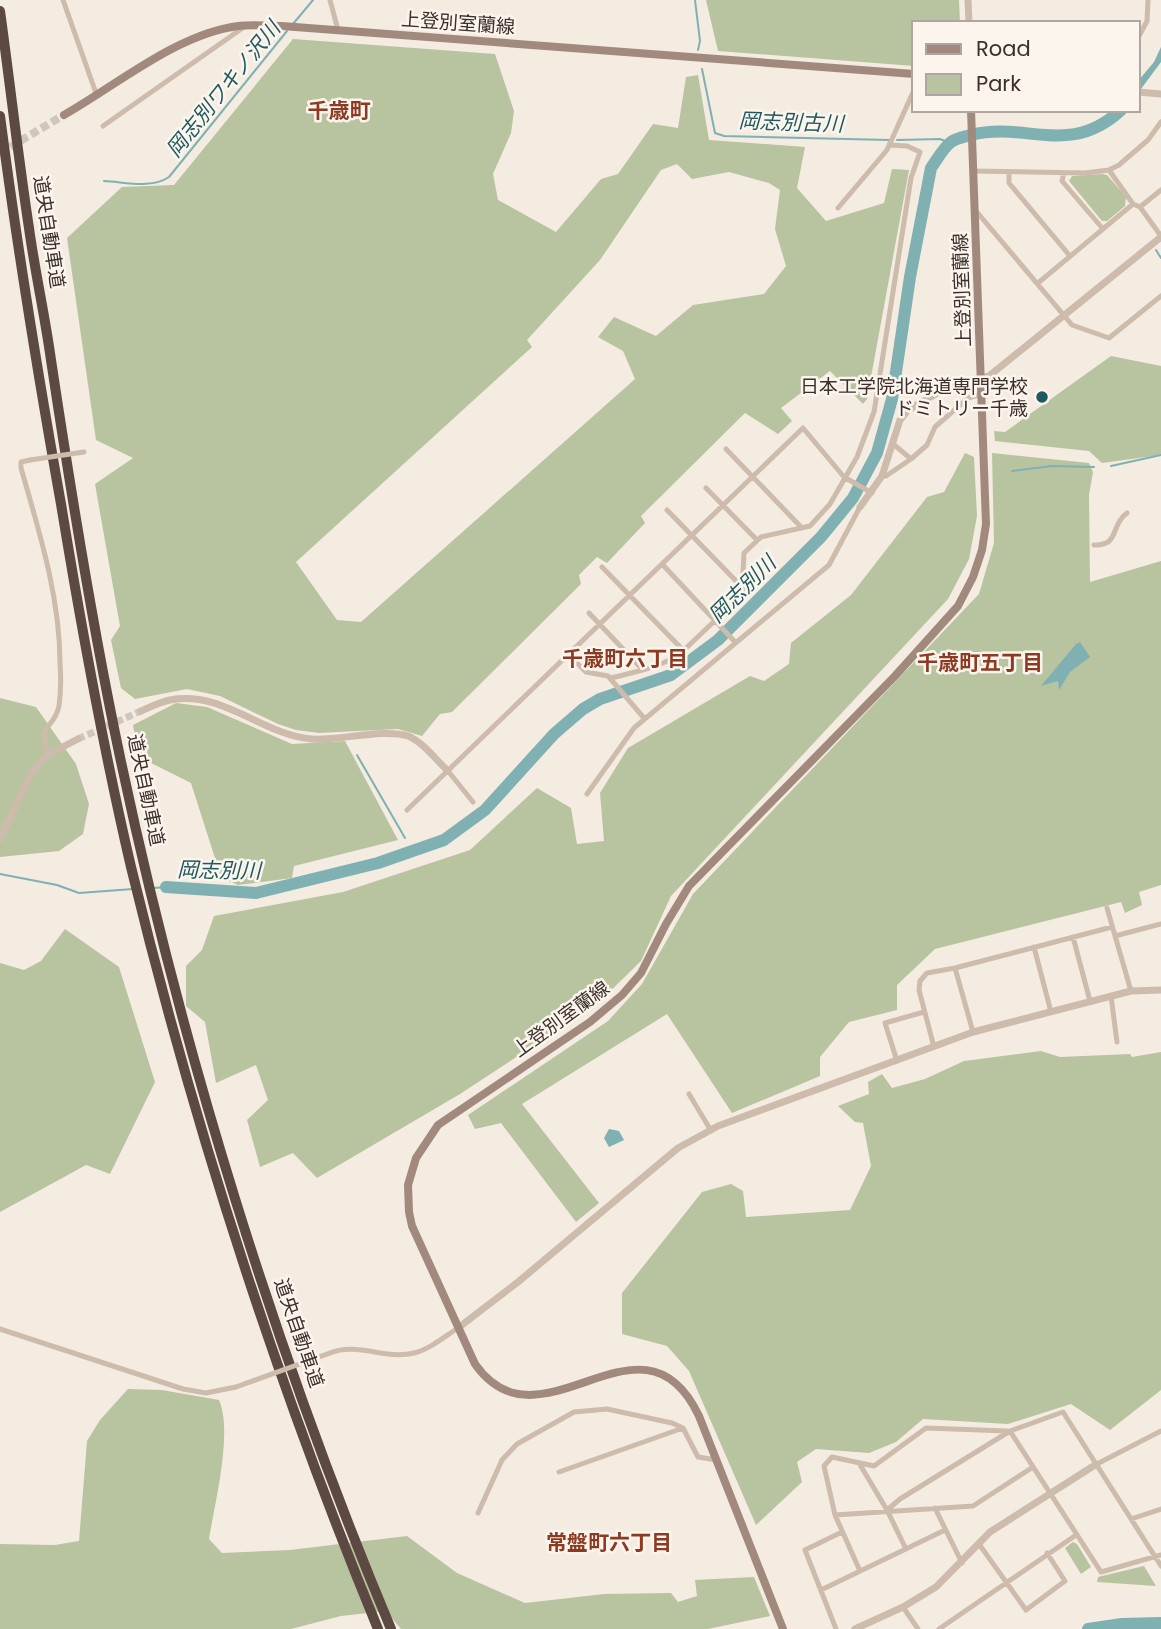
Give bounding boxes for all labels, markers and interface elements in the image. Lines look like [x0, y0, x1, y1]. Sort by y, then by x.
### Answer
street label: 上登別室蘭線 [400, 6, 516, 40]
water label: 岡志別ワキノ沢川 [159, 14, 288, 163]
legend [912, 21, 1140, 112]
text: Road [976, 34, 1031, 63]
text: Park [976, 69, 1021, 98]
district label: 千歳町 [308, 96, 371, 125]
water label: 岡志別古川 [738, 106, 846, 138]
street label: 道央自動車道 [27, 174, 71, 290]
street label: 上登別室蘭線 [947, 233, 977, 347]
place label: 日本工学院北海道専門学校 ドミトリー千歳 [800, 373, 1028, 422]
marker: 日本工学院北海道専門学校 ドミトリー千歳 [1034, 389, 1050, 405]
water label: 岡志別川 [702, 548, 783, 629]
district label: 千歳町六丁目 [562, 644, 688, 673]
district label: 千歳町五丁目 [917, 648, 1043, 677]
street label: 道央自動車道 [121, 731, 171, 849]
water label: 岡志別川 [177, 855, 263, 885]
street label: 上登別室蘭線 [507, 975, 615, 1063]
street label: 道央自動車道 [268, 1275, 330, 1391]
district label: 常盤町六丁目 [546, 1528, 672, 1557]

